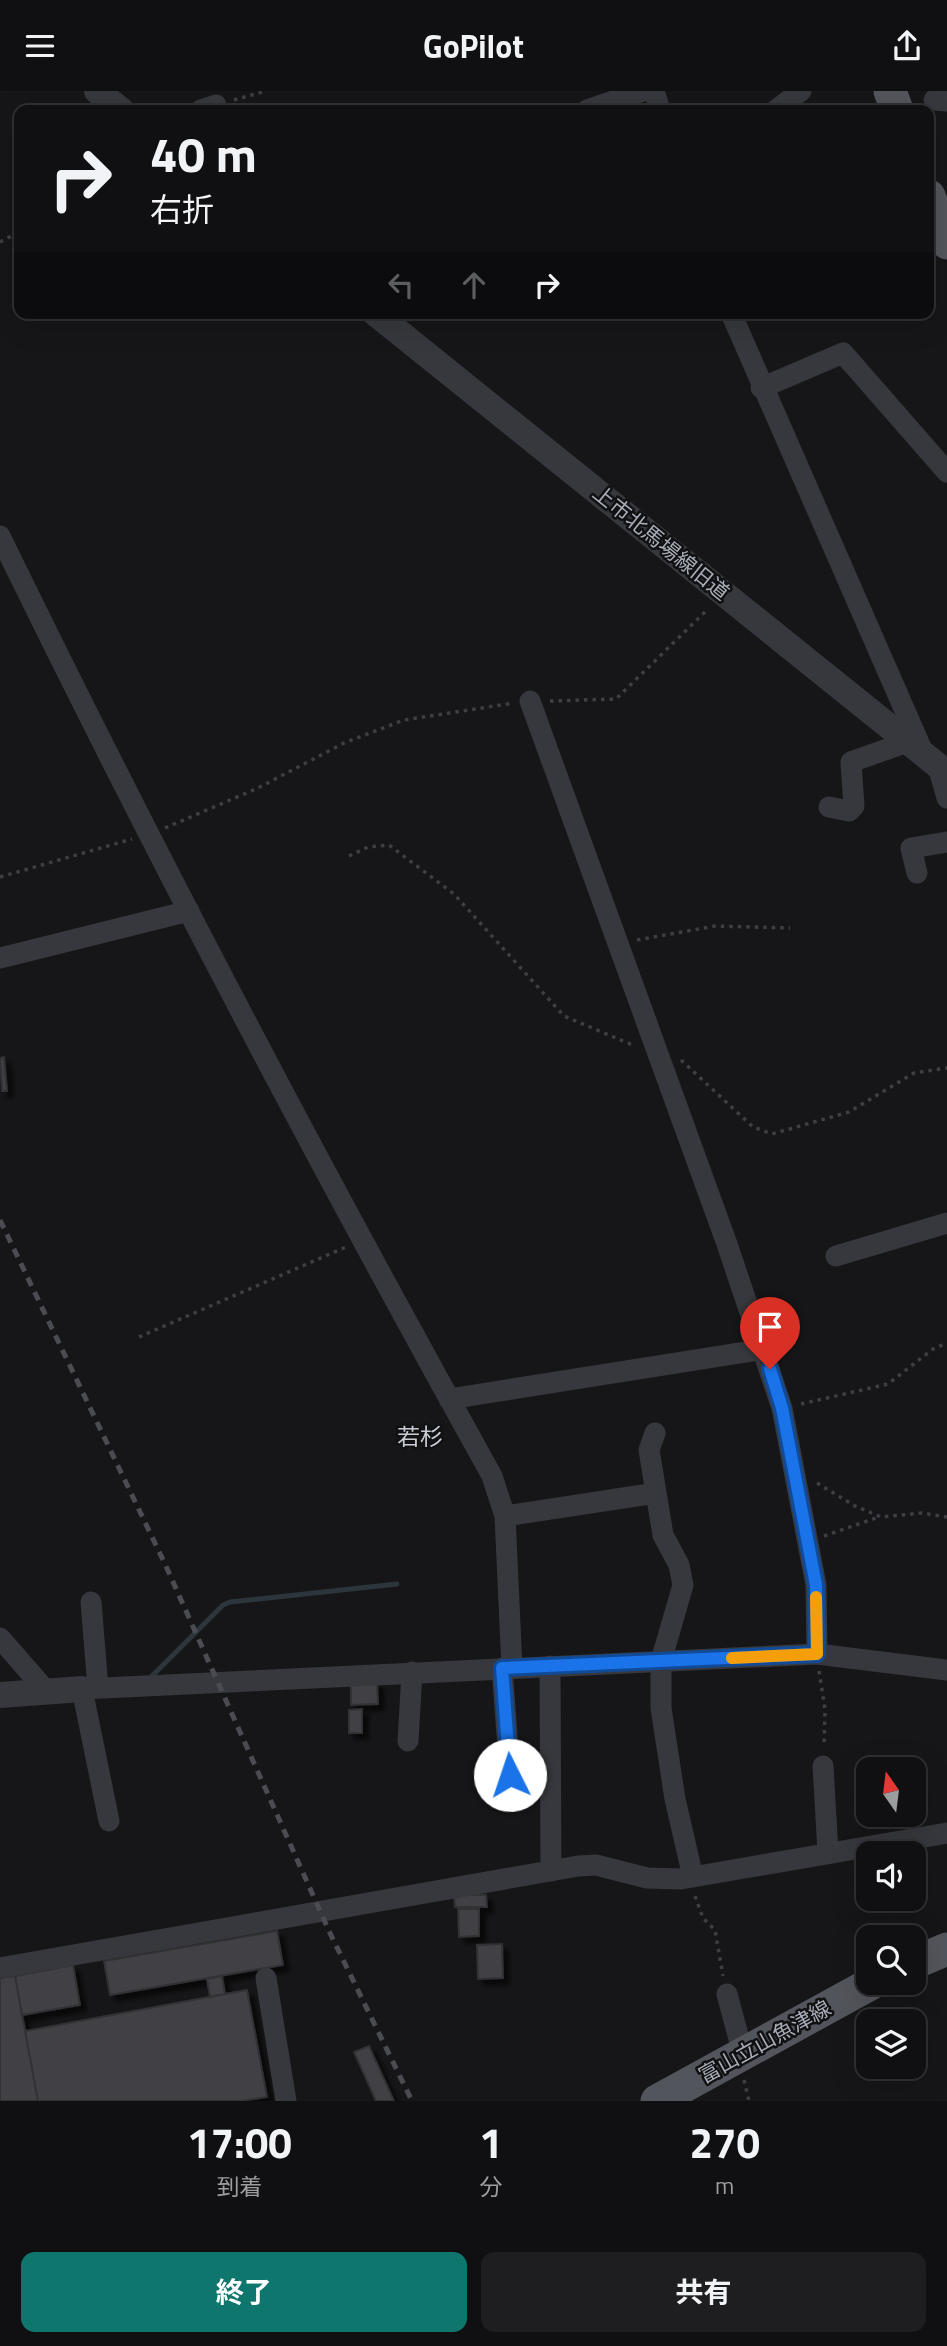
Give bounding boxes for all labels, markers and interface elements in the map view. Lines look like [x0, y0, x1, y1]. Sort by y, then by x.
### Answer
text: GoPilot [423, 22, 524, 70]
icon: menu [21, 27, 59, 65]
icon: share [888, 27, 926, 65]
text: 40 m [150, 116, 257, 191]
icon: right [35, 133, 126, 224]
text: 右折 [150, 185, 214, 233]
icon: left [382, 266, 420, 304]
icon: ahead [455, 266, 493, 304]
icon: right [528, 266, 566, 304]
street label: 上市北馬場線旧道 [586, 477, 737, 608]
pin [740, 1297, 800, 1369]
icon: arrive [751, 1308, 789, 1346]
district label: 若杉 [397, 1419, 443, 1454]
position arrow [473, 1738, 547, 1812]
north arrow [856, 1757, 926, 1827]
map controls [856, 1757, 926, 2079]
button: sound [856, 1841, 926, 1911]
button: search [856, 1925, 926, 1995]
street label: 富山立山魚津線 [692, 1991, 837, 2091]
button: layers [856, 2009, 926, 2079]
text: 17:00 [187, 2110, 292, 2174]
text: 1 [479, 2110, 502, 2174]
text: 270 [689, 2110, 760, 2174]
text: m [715, 2168, 734, 2203]
text: 到着 [216, 2169, 262, 2204]
text: 分 [479, 2169, 502, 2204]
button: 終了 [21, 2252, 467, 2332]
button: 共有 [481, 2252, 926, 2332]

